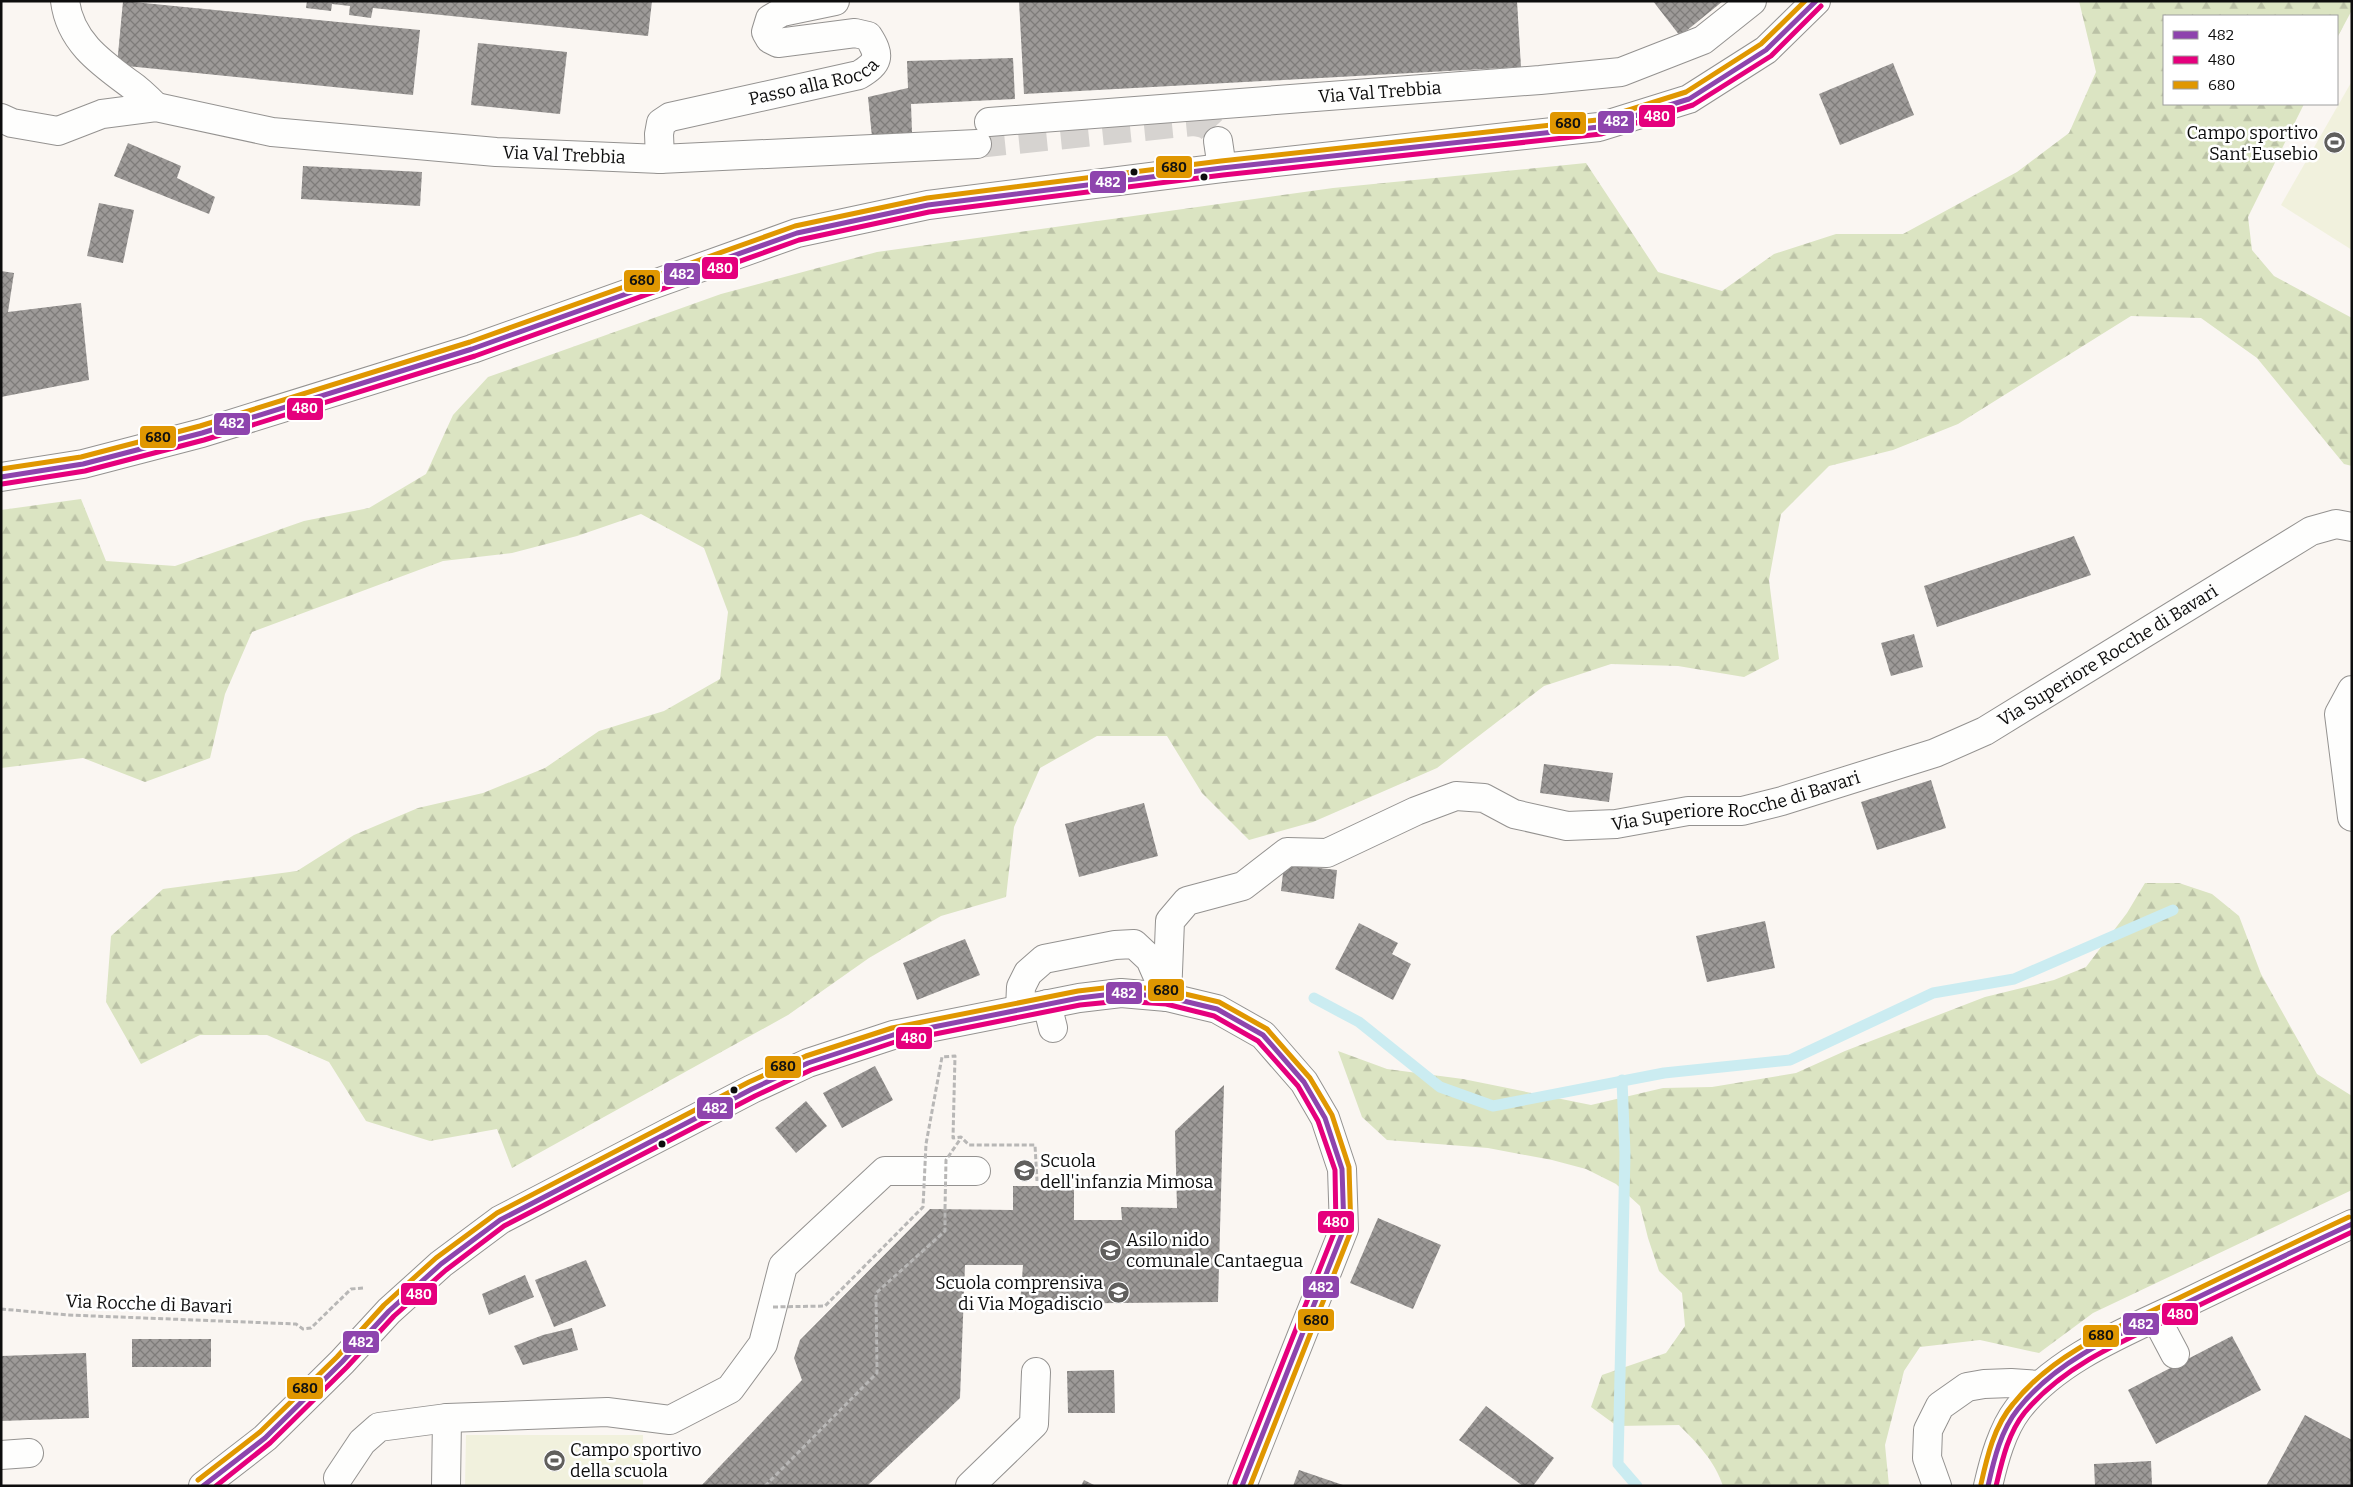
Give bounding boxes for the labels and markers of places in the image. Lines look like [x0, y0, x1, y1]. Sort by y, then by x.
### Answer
place label: Campo sportivo Sant'Eusebio [2186, 122, 2318, 165]
sports icon: Campo sportivo Sant'Eusebio [2322, 131, 2346, 155]
unlabelled marker [1129, 167, 1139, 177]
unlabelled marker [1199, 172, 1209, 182]
unlabelled marker [729, 1085, 739, 1095]
unlabelled marker [657, 1139, 667, 1149]
place label: Scuola dell'infanzia Mimosa [1040, 1150, 1214, 1193]
school or university icon: Scuola dell'infanzia Mimosa [1012, 1159, 1036, 1183]
place label: Asilo nido comunale Cantaegua [1126, 1229, 1303, 1272]
school or university icon: Asilo nido comunale Cantaegua [1098, 1238, 1122, 1262]
place label: Scuola comprensiva di Via Mogadiscio [935, 1272, 1103, 1315]
school or university icon: Scuola comprensiva di Via Mogadiscio [1107, 1281, 1131, 1305]
place label: Campo sportivo della scuola [570, 1439, 702, 1482]
sports icon: Campo sportivo della scuola [542, 1448, 566, 1472]

